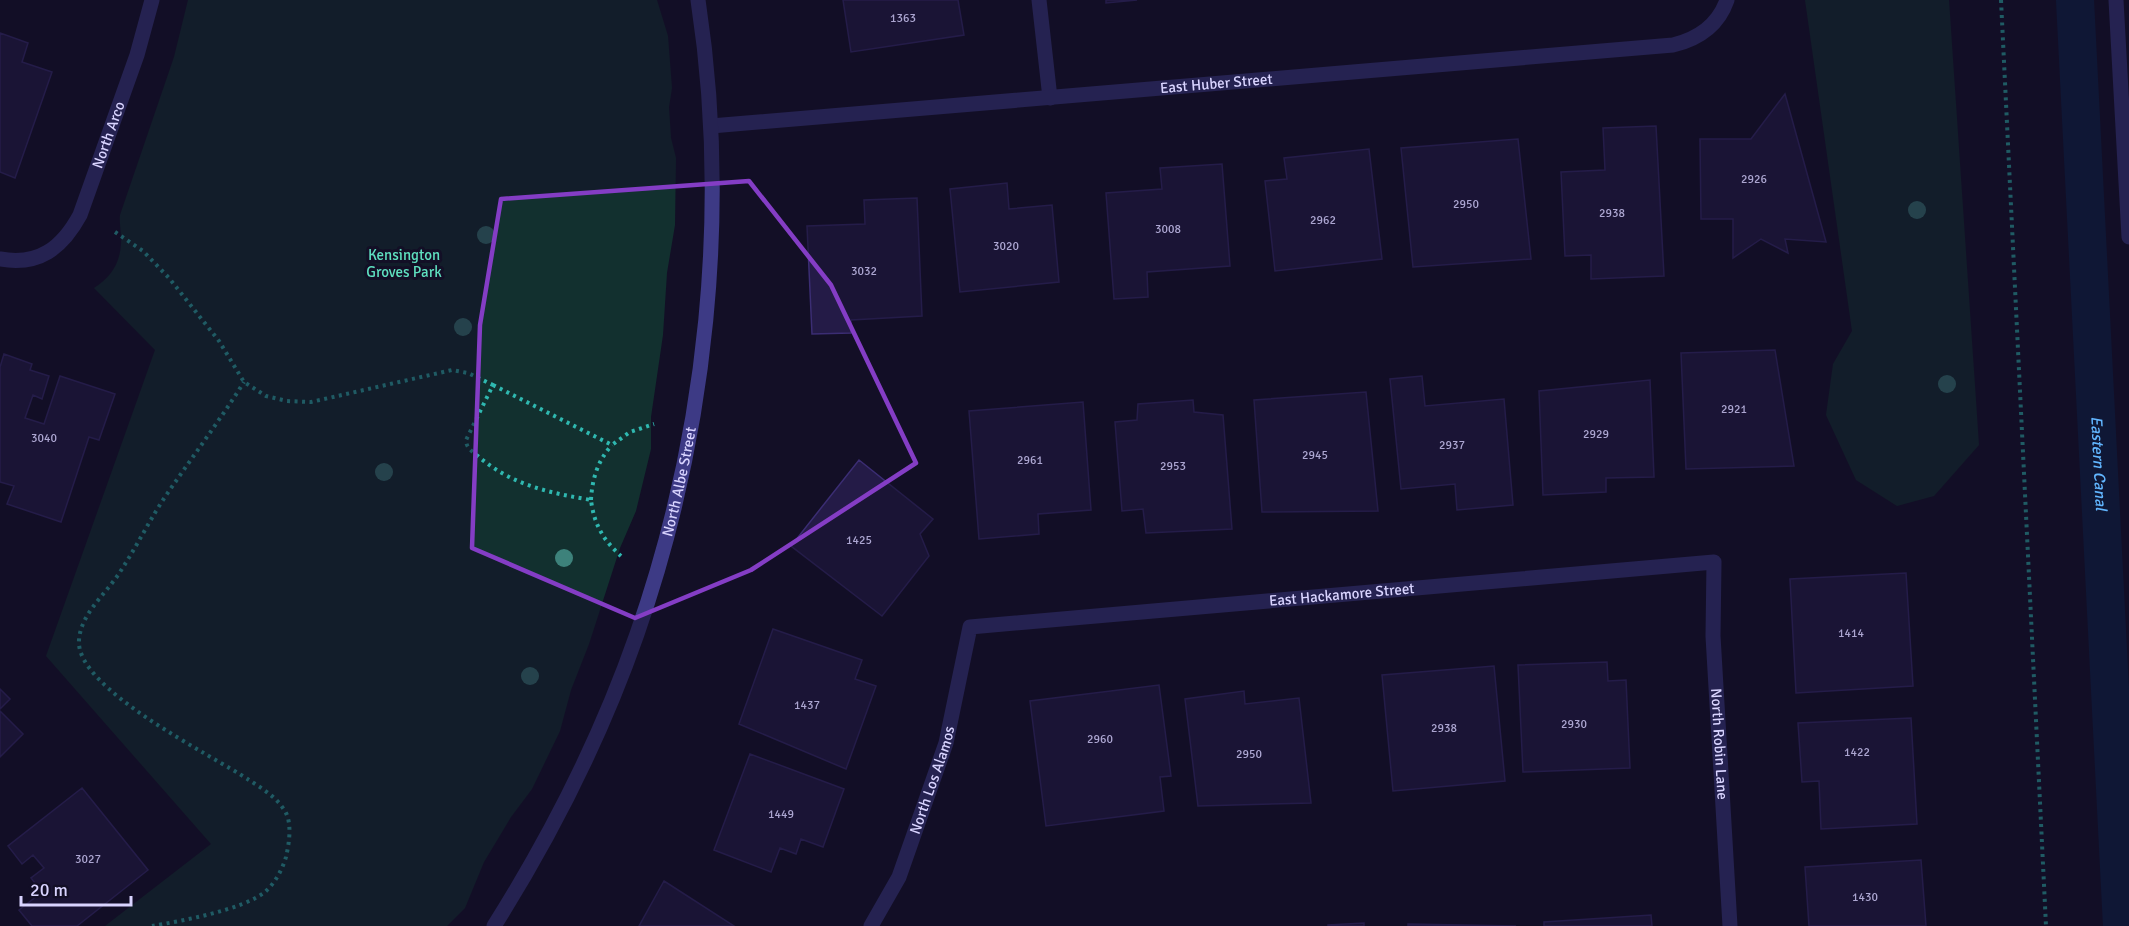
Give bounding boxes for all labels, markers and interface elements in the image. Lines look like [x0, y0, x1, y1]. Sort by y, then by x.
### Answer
house number: 1363 [890, 11, 916, 26]
street label: East Huber Street [1159, 70, 1273, 97]
street label: North Arco [88, 99, 129, 171]
house number: 2926 [1741, 172, 1767, 187]
house number: 2950 [1453, 197, 1479, 212]
house number: 2938 [1599, 206, 1625, 221]
house number: 2962 [1310, 213, 1336, 228]
house number: 3008 [1155, 222, 1181, 237]
house number: 3020 [993, 239, 1019, 254]
park label: Kensington Groves Park [366, 246, 442, 281]
house number: 3032 [851, 264, 877, 279]
house number: 2921 [1721, 402, 1747, 417]
water label: Eastern Canal [2086, 415, 2111, 513]
street label: North Albe Street [658, 425, 700, 539]
house number: 2929 [1583, 427, 1609, 442]
house number: 3040 [31, 431, 57, 446]
house number: 2937 [1439, 438, 1465, 453]
house number: 2945 [1302, 448, 1328, 463]
house number: 2961 [1017, 453, 1043, 468]
house number: 2953 [1160, 459, 1186, 474]
house number: 1425 [846, 533, 872, 548]
street label: East Hackamore Street [1268, 579, 1415, 610]
house number: 1414 [1838, 626, 1864, 641]
street label: North Robin Lane [1707, 688, 1732, 800]
house number: 1437 [794, 698, 820, 713]
house number: 2930 [1561, 717, 1587, 732]
house number: 2938 [1431, 721, 1457, 736]
street label: North Los Alamos [906, 724, 958, 837]
house number: 2960 [1087, 732, 1113, 747]
house number: 1422 [1844, 745, 1870, 760]
house number: 2950 [1236, 747, 1262, 762]
house number: 1449 [768, 807, 794, 822]
house number: 3027 [75, 852, 101, 867]
scale bar [21, 869, 130, 907]
text: 20 m [30, 879, 68, 901]
house number: 1430 [1852, 890, 1878, 905]

